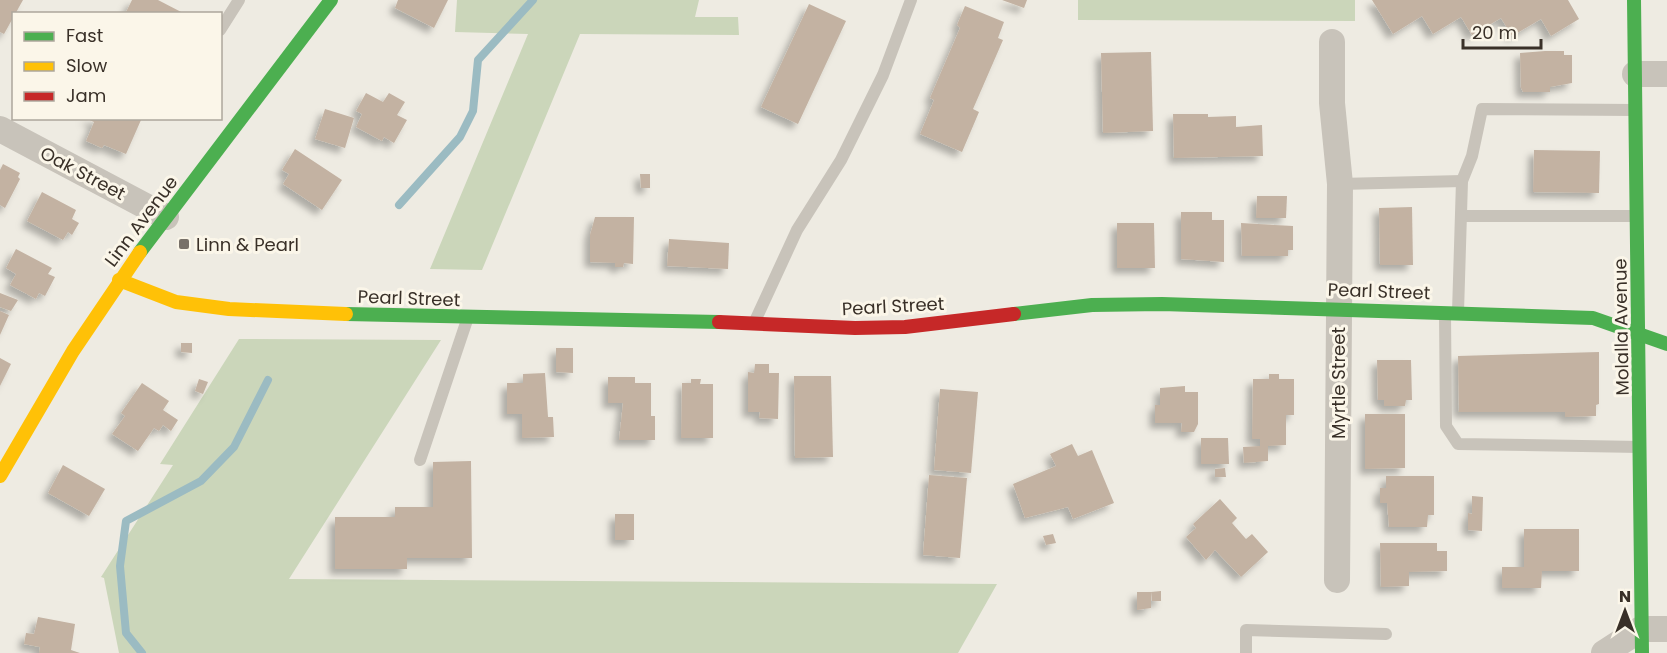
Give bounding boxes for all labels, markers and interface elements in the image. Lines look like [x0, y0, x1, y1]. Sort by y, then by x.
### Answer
legend [12, 12, 222, 120]
scale bar [1463, 12, 1541, 50]
text: 20 m [1472, 20, 1517, 45]
text: Fast [66, 23, 103, 48]
text: Slow [66, 53, 108, 78]
text: Jam [66, 83, 106, 108]
street label: Oak Street [36, 140, 130, 206]
street label: Linn Avenue [99, 170, 183, 272]
place label: Linn & Pearl [196, 232, 299, 257]
marker: Linn & Pearl [177, 237, 191, 251]
street label: Molalla Avenue [1607, 258, 1635, 396]
street label: Pearl Street [1327, 277, 1431, 305]
street label: Pearl Street [357, 284, 461, 312]
street label: Pearl Street [841, 291, 945, 321]
street label: Myrtle Street [1326, 327, 1351, 439]
north arrow [1595, 581, 1655, 641]
text: N [1619, 585, 1631, 608]

